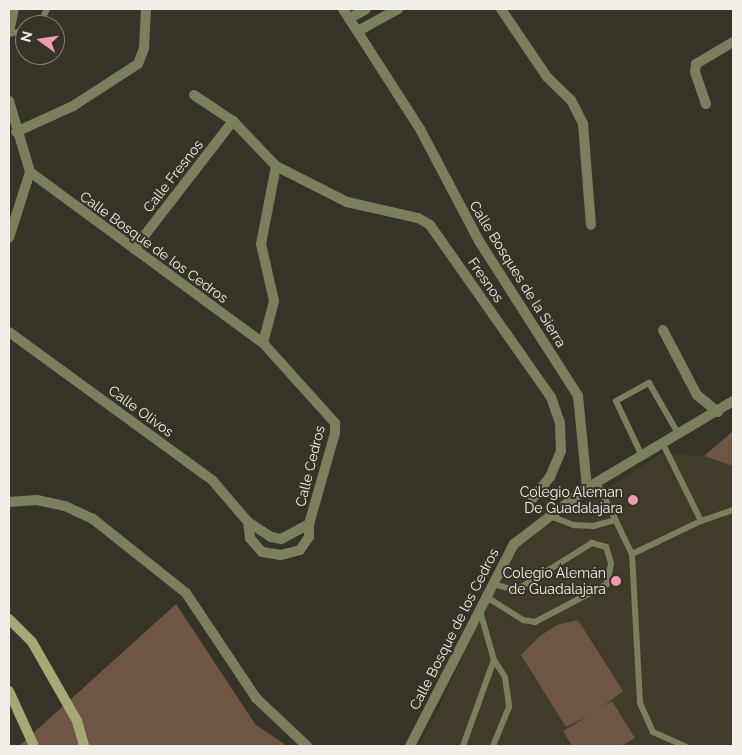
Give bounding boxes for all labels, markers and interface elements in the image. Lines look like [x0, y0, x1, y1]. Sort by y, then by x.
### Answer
north arrow [15, 15, 65, 65]
text: N [17, 29, 35, 44]
street label: Calle Fresnos [140, 136, 206, 216]
street label: Calle Bosque de los Cedros [77, 188, 231, 306]
street label: Calle Bosques de la Sierra [466, 198, 570, 350]
street label: Fresnos [465, 254, 507, 306]
street label: Calle Olivos [105, 382, 177, 440]
street label: Calle Cedros [292, 424, 328, 508]
place label: Colegio Aleman De Guadalajara [519, 484, 623, 516]
marker: Colegio Aleman De Guadalajara [627, 494, 639, 506]
street label: Calle Bosque de los Cedros [406, 545, 502, 713]
place label: Colegio Alemán de Guadalajara [502, 565, 606, 598]
marker: Colegio Alemán de Guadalajara [610, 575, 622, 587]

